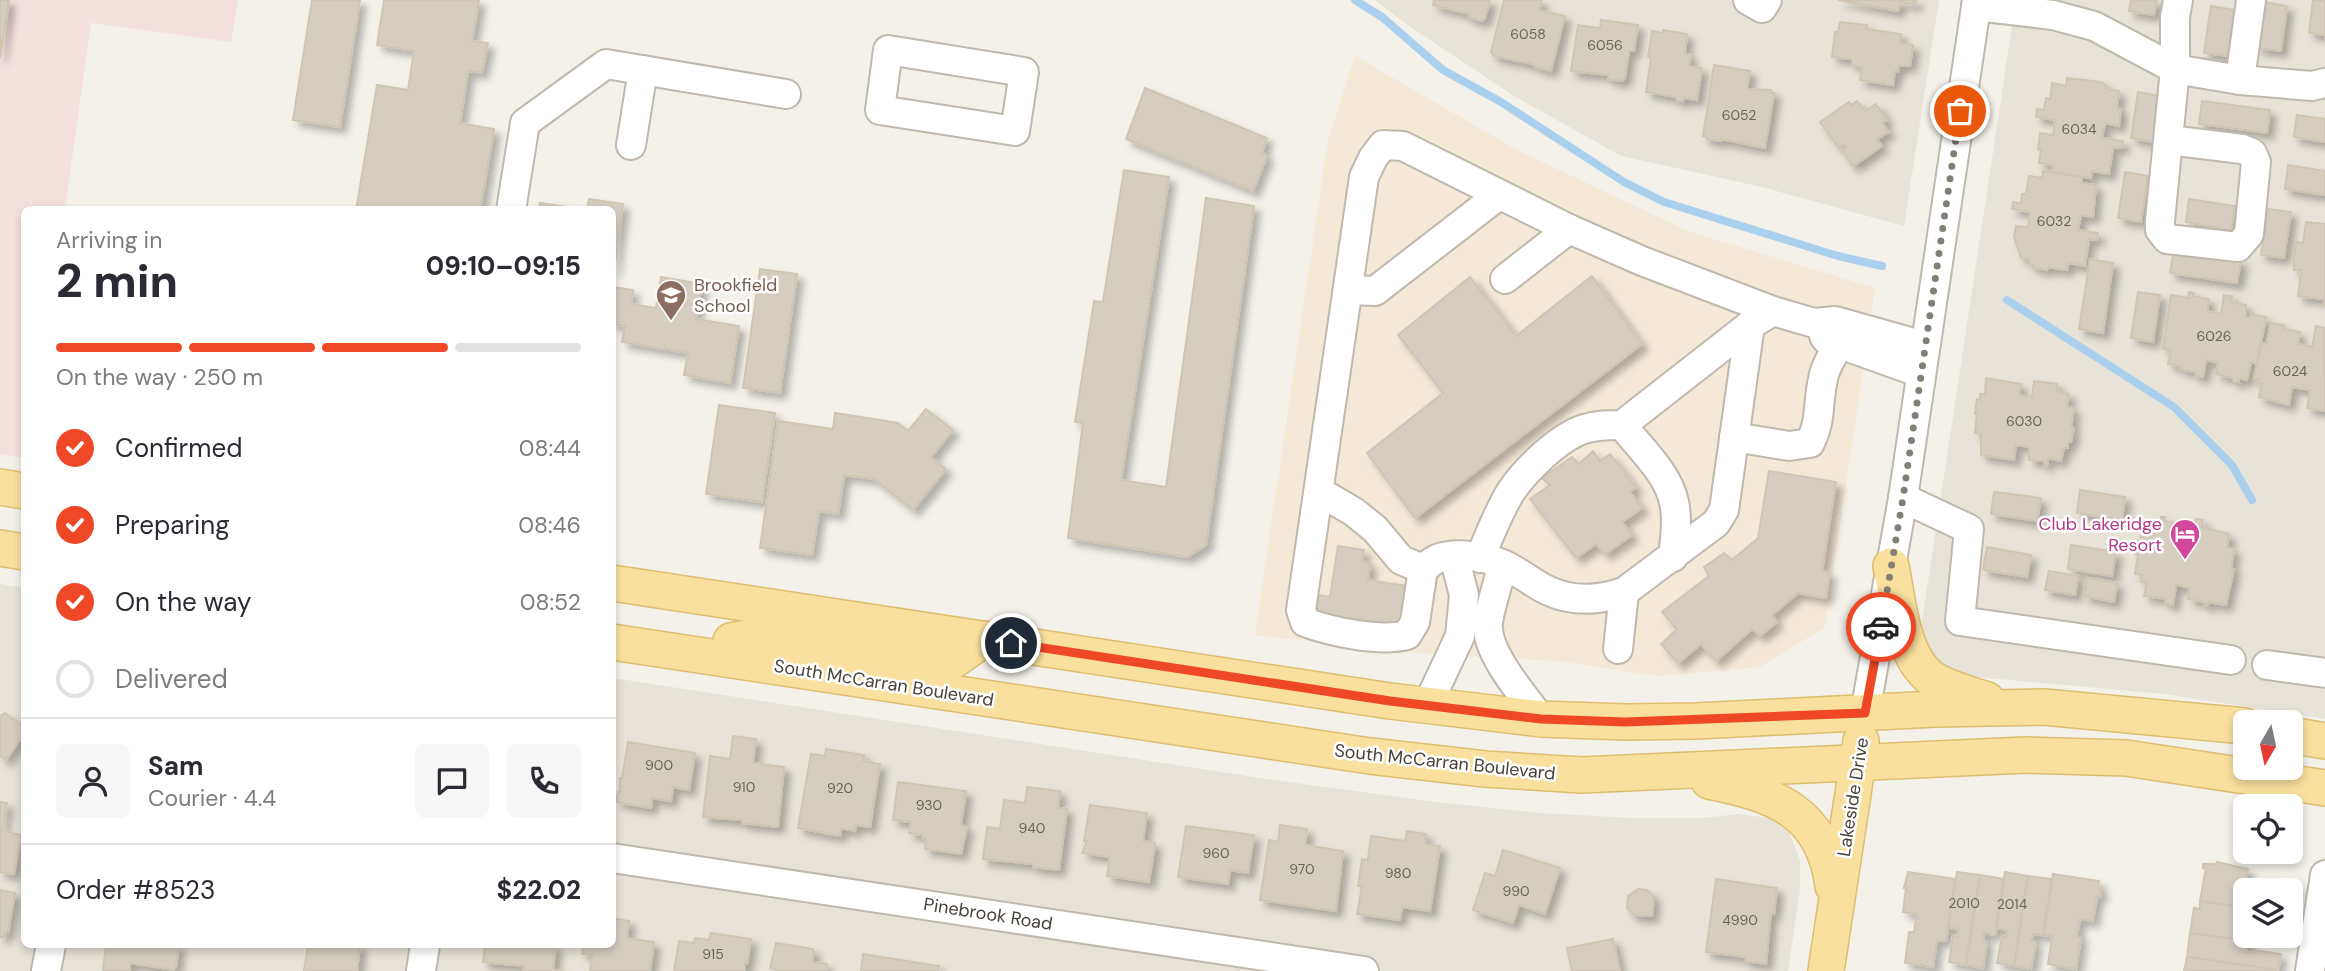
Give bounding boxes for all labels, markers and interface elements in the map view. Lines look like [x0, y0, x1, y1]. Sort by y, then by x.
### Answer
house number: 6058 [1510, 25, 1546, 43]
house number: 6056 [1587, 36, 1623, 54]
pin [1930, 81, 1990, 141]
icon: bag [1941, 92, 1979, 130]
house number: 6052 [1722, 106, 1756, 124]
house number: 6034 [2061, 120, 2097, 138]
house number: 6032 [2037, 212, 2071, 230]
text: Arriving in [56, 225, 162, 255]
text: 09:10–09:15 [426, 249, 581, 283]
text: 2 min [56, 251, 178, 311]
place label: Brookfield School [694, 273, 777, 318]
school or university icon: Brookfield School [654, 278, 688, 322]
house number: 6026 [2196, 327, 2232, 345]
text: On the way · 250 m [56, 362, 263, 392]
house number: 6024 [2273, 362, 2308, 380]
house number: 6030 [2006, 412, 2042, 430]
icon: check [56, 429, 94, 467]
text: Confirmed [115, 431, 242, 465]
text: 08:44 [519, 433, 581, 463]
icon: check [56, 506, 94, 544]
text: Preparing [115, 508, 230, 542]
text: 08:46 [518, 510, 581, 540]
place label: Club Lakeridge Resort [2039, 512, 2162, 557]
hotel icon: Club Lakeridge Resort [2168, 517, 2202, 561]
icon: check [56, 583, 94, 621]
text: On the way [115, 585, 251, 619]
text: 08:52 [520, 587, 581, 617]
courier [1846, 592, 1916, 662]
icon: car [1862, 608, 1900, 646]
pin [981, 613, 1041, 673]
icon: home [992, 624, 1030, 662]
street label: South McCarran Boulevard [772, 654, 996, 712]
text: Delivered [115, 662, 228, 696]
north arrow [2233, 710, 2303, 780]
map controls [2233, 710, 2303, 948]
street label: Lakeside Drive [1832, 736, 1874, 858]
street label: South McCarran Boulevard [1333, 738, 1557, 786]
button: person [56, 744, 130, 818]
button: chat [415, 744, 489, 818]
button: phone [507, 744, 581, 818]
text: Sam [148, 749, 203, 783]
house number: 900 [645, 756, 673, 774]
house number: 910 [733, 778, 755, 796]
house number: 920 [827, 779, 853, 797]
text: Courier · 4.4 [148, 783, 276, 813]
button: locate [2233, 794, 2303, 864]
house number: 930 [916, 796, 942, 814]
house number: 940 [1019, 819, 1045, 837]
house number: 960 [1202, 844, 1230, 862]
house number: 970 [1289, 860, 1315, 878]
house number: 980 [1385, 864, 1411, 882]
text: Order #8523 [56, 873, 215, 907]
text: $22.02 [497, 873, 581, 907]
button: layers [2233, 878, 2303, 948]
house number: 990 [1502, 882, 1530, 900]
street label: Pinebrook Road [922, 892, 1054, 936]
house number: 2010 [1948, 894, 1980, 912]
house number: 2014 [1997, 895, 2028, 913]
house number: 4990 [1722, 911, 1758, 929]
house number: 915 [702, 945, 724, 963]

